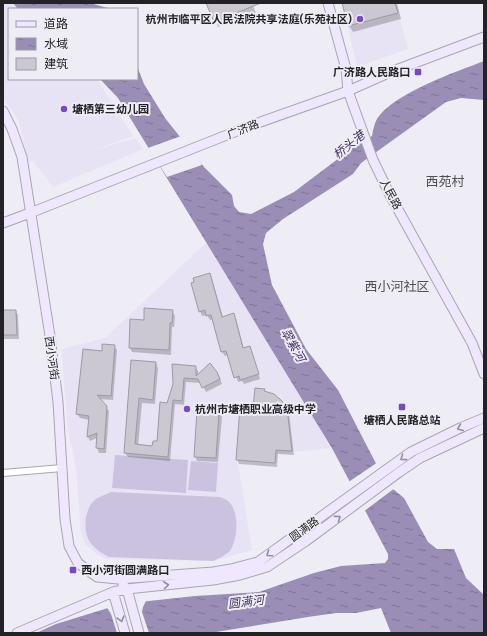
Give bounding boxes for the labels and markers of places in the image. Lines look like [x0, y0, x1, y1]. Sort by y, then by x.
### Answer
place label: 杭州市临平区人民法院共享法庭(乐苑社区) [146, 13, 352, 26]
marker: 杭州市临平区人民法院共享法庭(乐苑社区) [355, 14, 365, 24]
place label: 广济路人民路口 [333, 66, 410, 79]
marker: 广济路人民路口 [413, 67, 423, 77]
place label: 塘栖第三幼儿园 [72, 103, 149, 116]
marker: 塘栖第三幼儿园 [59, 104, 69, 114]
marker: 塘栖人民路总站 [397, 402, 407, 412]
place label: 杭州市塘栖职业高级中学 [195, 403, 316, 416]
marker: 杭州市塘栖职业高级中学 [182, 404, 192, 414]
place label: 塘栖人民路总站 [364, 414, 441, 427]
place label: 西小河街圆满路口 [81, 564, 169, 577]
marker: 西小河街圆满路口 [68, 565, 78, 575]

